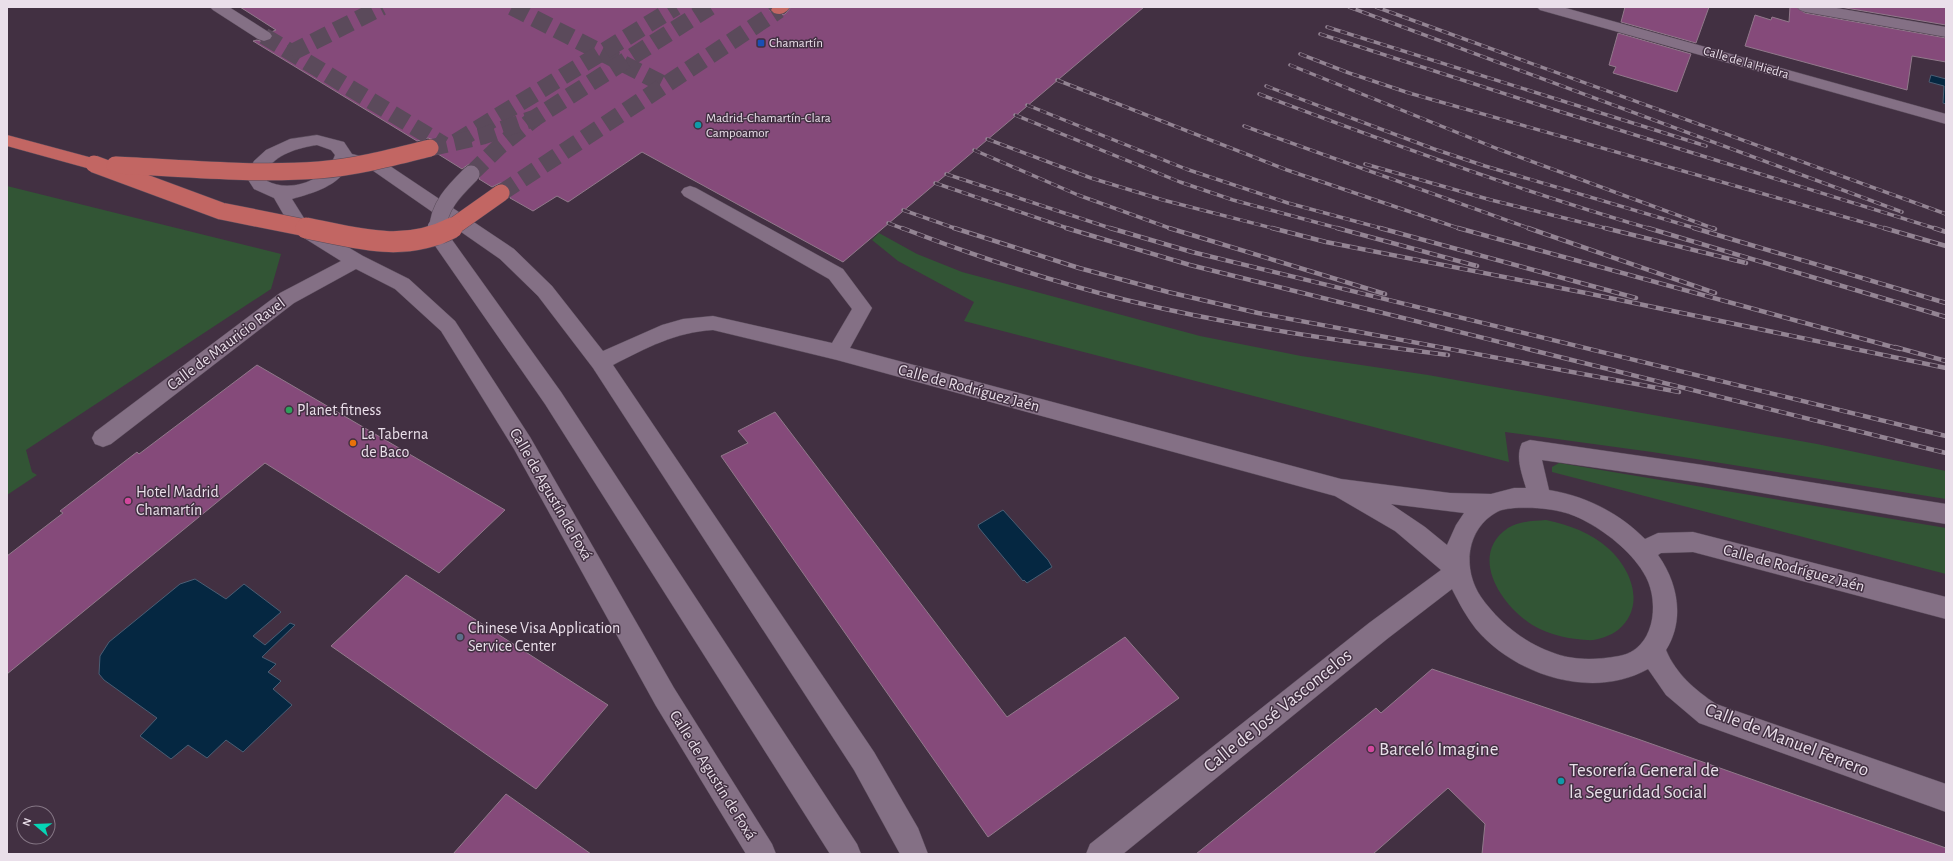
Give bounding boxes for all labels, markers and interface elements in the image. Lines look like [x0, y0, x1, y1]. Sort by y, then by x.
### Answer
place label: Chamartín [769, 37, 823, 50]
marker: Chamartín [756, 38, 766, 48]
street label: Calle de la Hiedra [1702, 45, 1790, 81]
place label: Madrid-Chamartín-Clara Campoamor [706, 112, 831, 140]
marker: Madrid-Chamartín-Clara Campoamor [693, 120, 703, 130]
street label: Calle de Mauricio Ravel [164, 295, 288, 393]
street label: Calle de Rodríguez Jaén [897, 361, 1041, 415]
place label: Planet fitness [297, 402, 381, 418]
marker: Planet fitness [284, 405, 294, 415]
street label: Calle de Agustín de Foxá [507, 425, 595, 563]
place label: La Taberna de Baco [361, 426, 428, 460]
marker: La Taberna de Baco [348, 438, 358, 448]
place label: Hotel Madrid Chamartín [136, 484, 219, 518]
marker: Hotel Madrid Chamartín [123, 496, 133, 506]
street label: Calle de Rodríguez Jaén [1722, 541, 1866, 595]
place label: Chinese Visa Application Service Center [468, 620, 620, 654]
marker: Chinese Visa Application Service Center [455, 632, 465, 642]
street label: Calle de José Vasconcelos [1200, 646, 1356, 776]
street label: Calle de Manuel Ferrero [1702, 700, 1872, 780]
street label: Calle de Agustín de Foxá [667, 707, 759, 843]
place label: Barceló Imagine [1379, 740, 1498, 759]
marker: Barceló Imagine [1366, 744, 1376, 754]
place label: Tesorería General de la Seguridad Social [1569, 761, 1719, 802]
marker: Tesorería General de la Seguridad Social [1556, 776, 1566, 786]
north arrow [16, 805, 56, 845]
text: N [21, 816, 33, 827]

